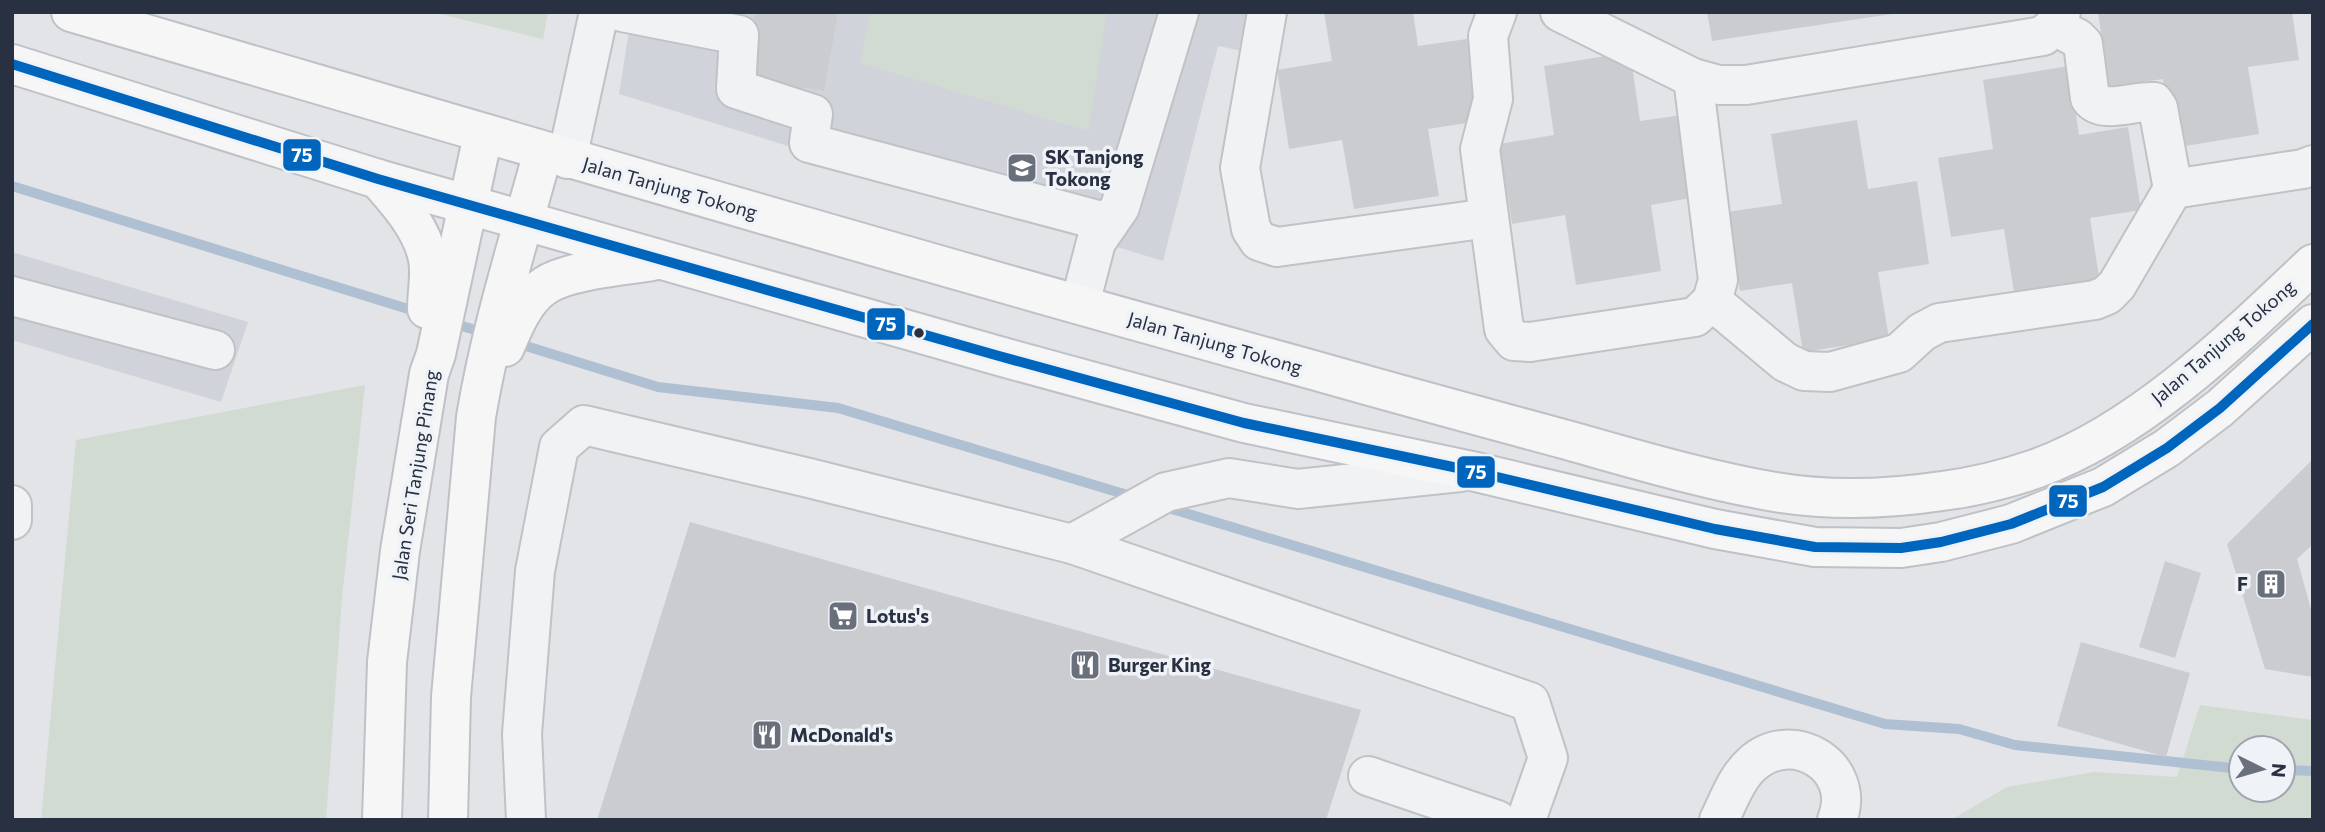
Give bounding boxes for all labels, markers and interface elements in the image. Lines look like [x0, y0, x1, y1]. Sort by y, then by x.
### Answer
line badge: 75 [282, 138, 322, 172]
text: 75 [291, 143, 313, 166]
place label: SK Tanjong Tokong [1045, 145, 1144, 190]
school or university icon: SK Tanjong Tokong [1005, 151, 1039, 185]
street label: Jalan Tanjung Tokong [580, 152, 760, 224]
street label: Jalan Tanjung Tokong [2146, 275, 2299, 409]
line badge: 75 [866, 307, 906, 341]
street label: Jalan Tanjung Tokong [1125, 307, 1305, 379]
text: 75 [875, 312, 897, 335]
unlabelled marker [912, 326, 926, 340]
street label: Jalan Seri Tanjung Pinang [387, 368, 442, 582]
line badge: 75 [1456, 455, 1496, 489]
text: 75 [1465, 460, 1487, 483]
line badge: 75 [2048, 484, 2088, 518]
text: 75 [2057, 489, 2079, 512]
building icon: F [2254, 567, 2288, 601]
place label: F [2237, 572, 2248, 595]
supermarket icon: Lotus's [826, 599, 860, 633]
place label: Lotus's [866, 604, 929, 627]
restaurant icon: Burger King [1068, 648, 1102, 682]
place label: Burger King [1108, 653, 1212, 676]
restaurant icon: McDonald's [750, 718, 784, 752]
place label: McDonald's [790, 723, 893, 746]
north arrow [2227, 734, 2297, 804]
text: N [2267, 762, 2292, 779]

